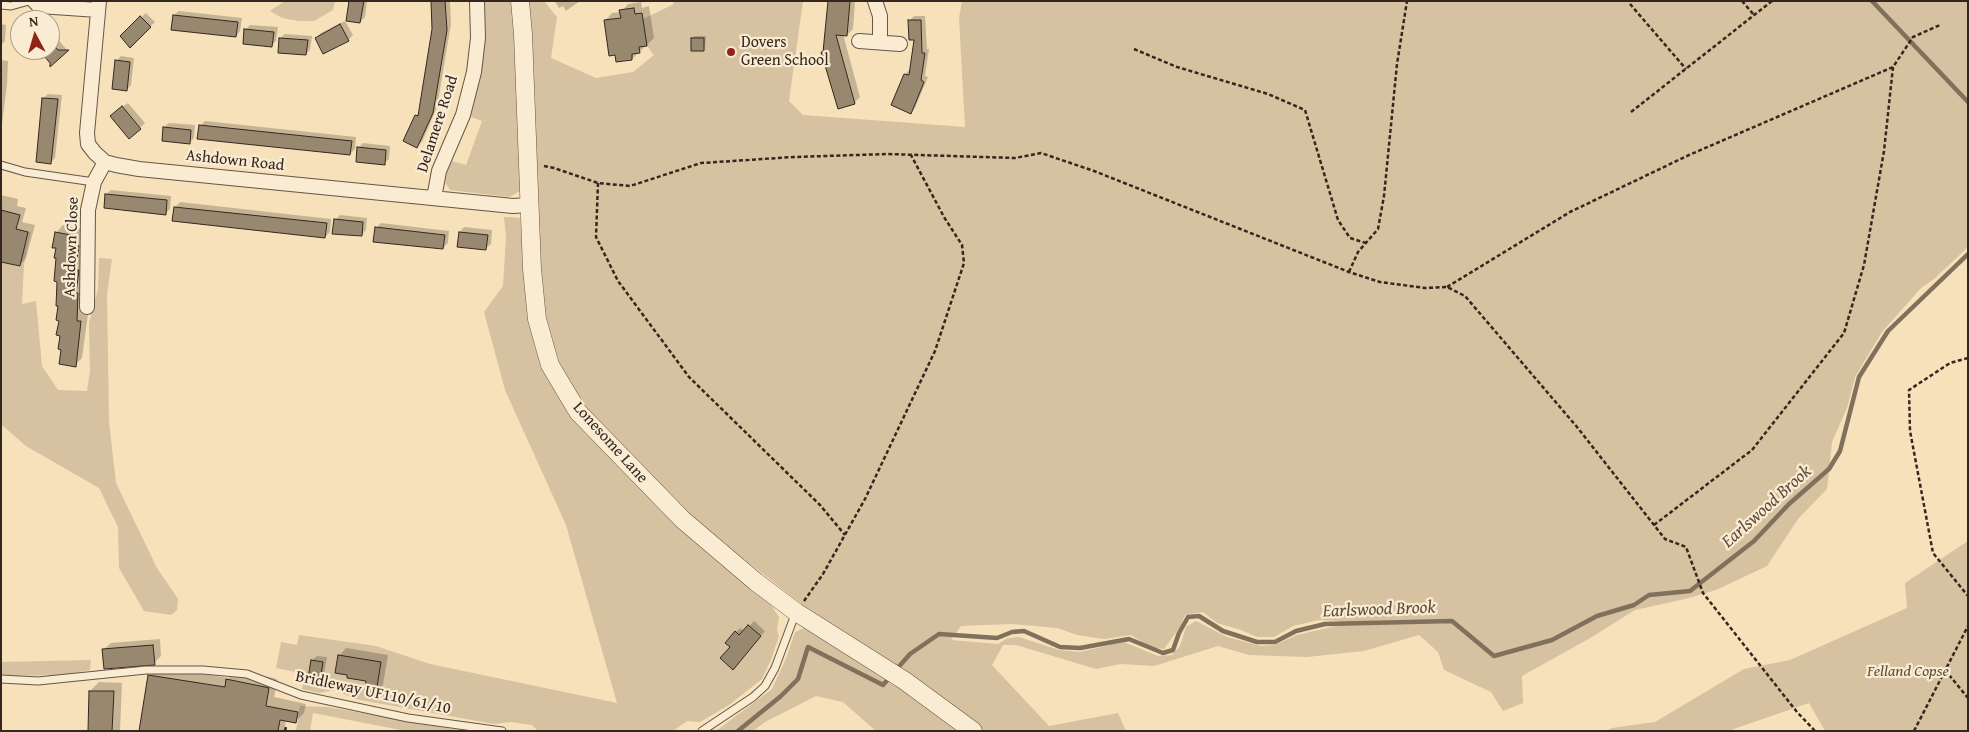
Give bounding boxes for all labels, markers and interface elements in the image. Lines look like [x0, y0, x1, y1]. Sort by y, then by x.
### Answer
north arrow [10, 10, 60, 60]
text: N [28, 11, 39, 32]
place label: Dovers Green School [741, 33, 829, 71]
marker: Dovers Green School [725, 46, 737, 58]
street label: Delamere Road [413, 73, 463, 175]
street label: Ashdown Road [185, 146, 285, 176]
street label: Ashdown Close [61, 196, 83, 298]
street label: Lonesome Lane [568, 398, 652, 488]
water label: Earlswood Brook [1718, 461, 1816, 553]
water label: Earlswood Brook [1322, 597, 1436, 623]
park label: Felland Copse [1867, 662, 1949, 682]
street label: Bridleway UF110/61/10 [294, 667, 452, 719]

